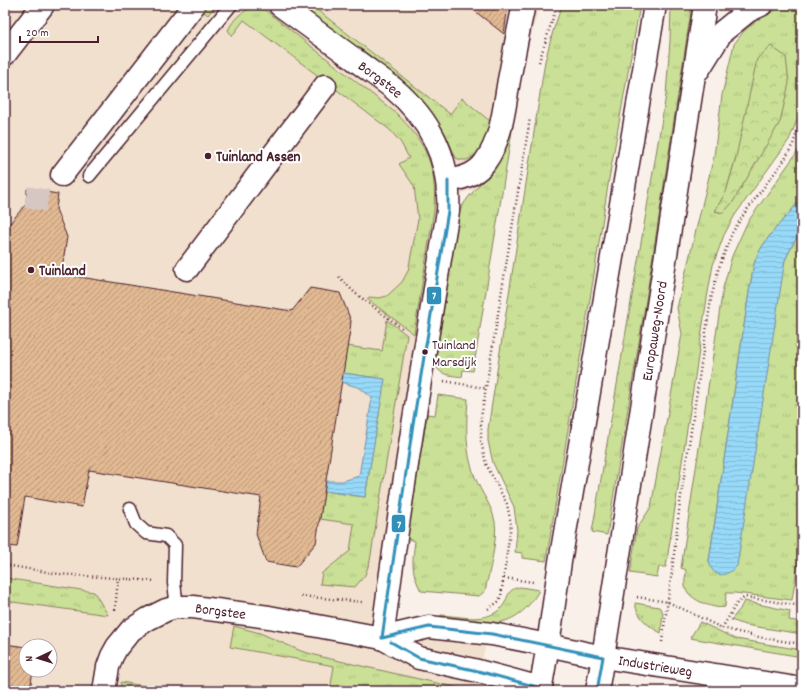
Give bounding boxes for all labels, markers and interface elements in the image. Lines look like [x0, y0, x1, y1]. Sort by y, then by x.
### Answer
scale bar [20, 18, 98, 44]
text: 20 m [26, 25, 49, 42]
street label: Borgstee [353, 57, 407, 105]
place label: Tuinland Assen [216, 147, 301, 169]
marker: Tuinland Assen [203, 151, 213, 161]
place label: Tuinland [39, 261, 86, 283]
marker: Tuinland [26, 265, 36, 275]
street label: Europaweg-Noord [637, 280, 675, 383]
line badge: 7 [426, 286, 442, 305]
text: 7 [432, 289, 437, 305]
place label: Tuinland Marsdijk [432, 336, 477, 373]
marker: Tuinland Marsdijk [420, 347, 430, 357]
line badge: 7 [391, 514, 406, 533]
text: 7 [397, 518, 402, 534]
street label: Borgstee [194, 598, 248, 627]
north arrow [18, 638, 58, 678]
street label: Industrieweg [616, 651, 694, 684]
text: N [22, 655, 38, 662]

